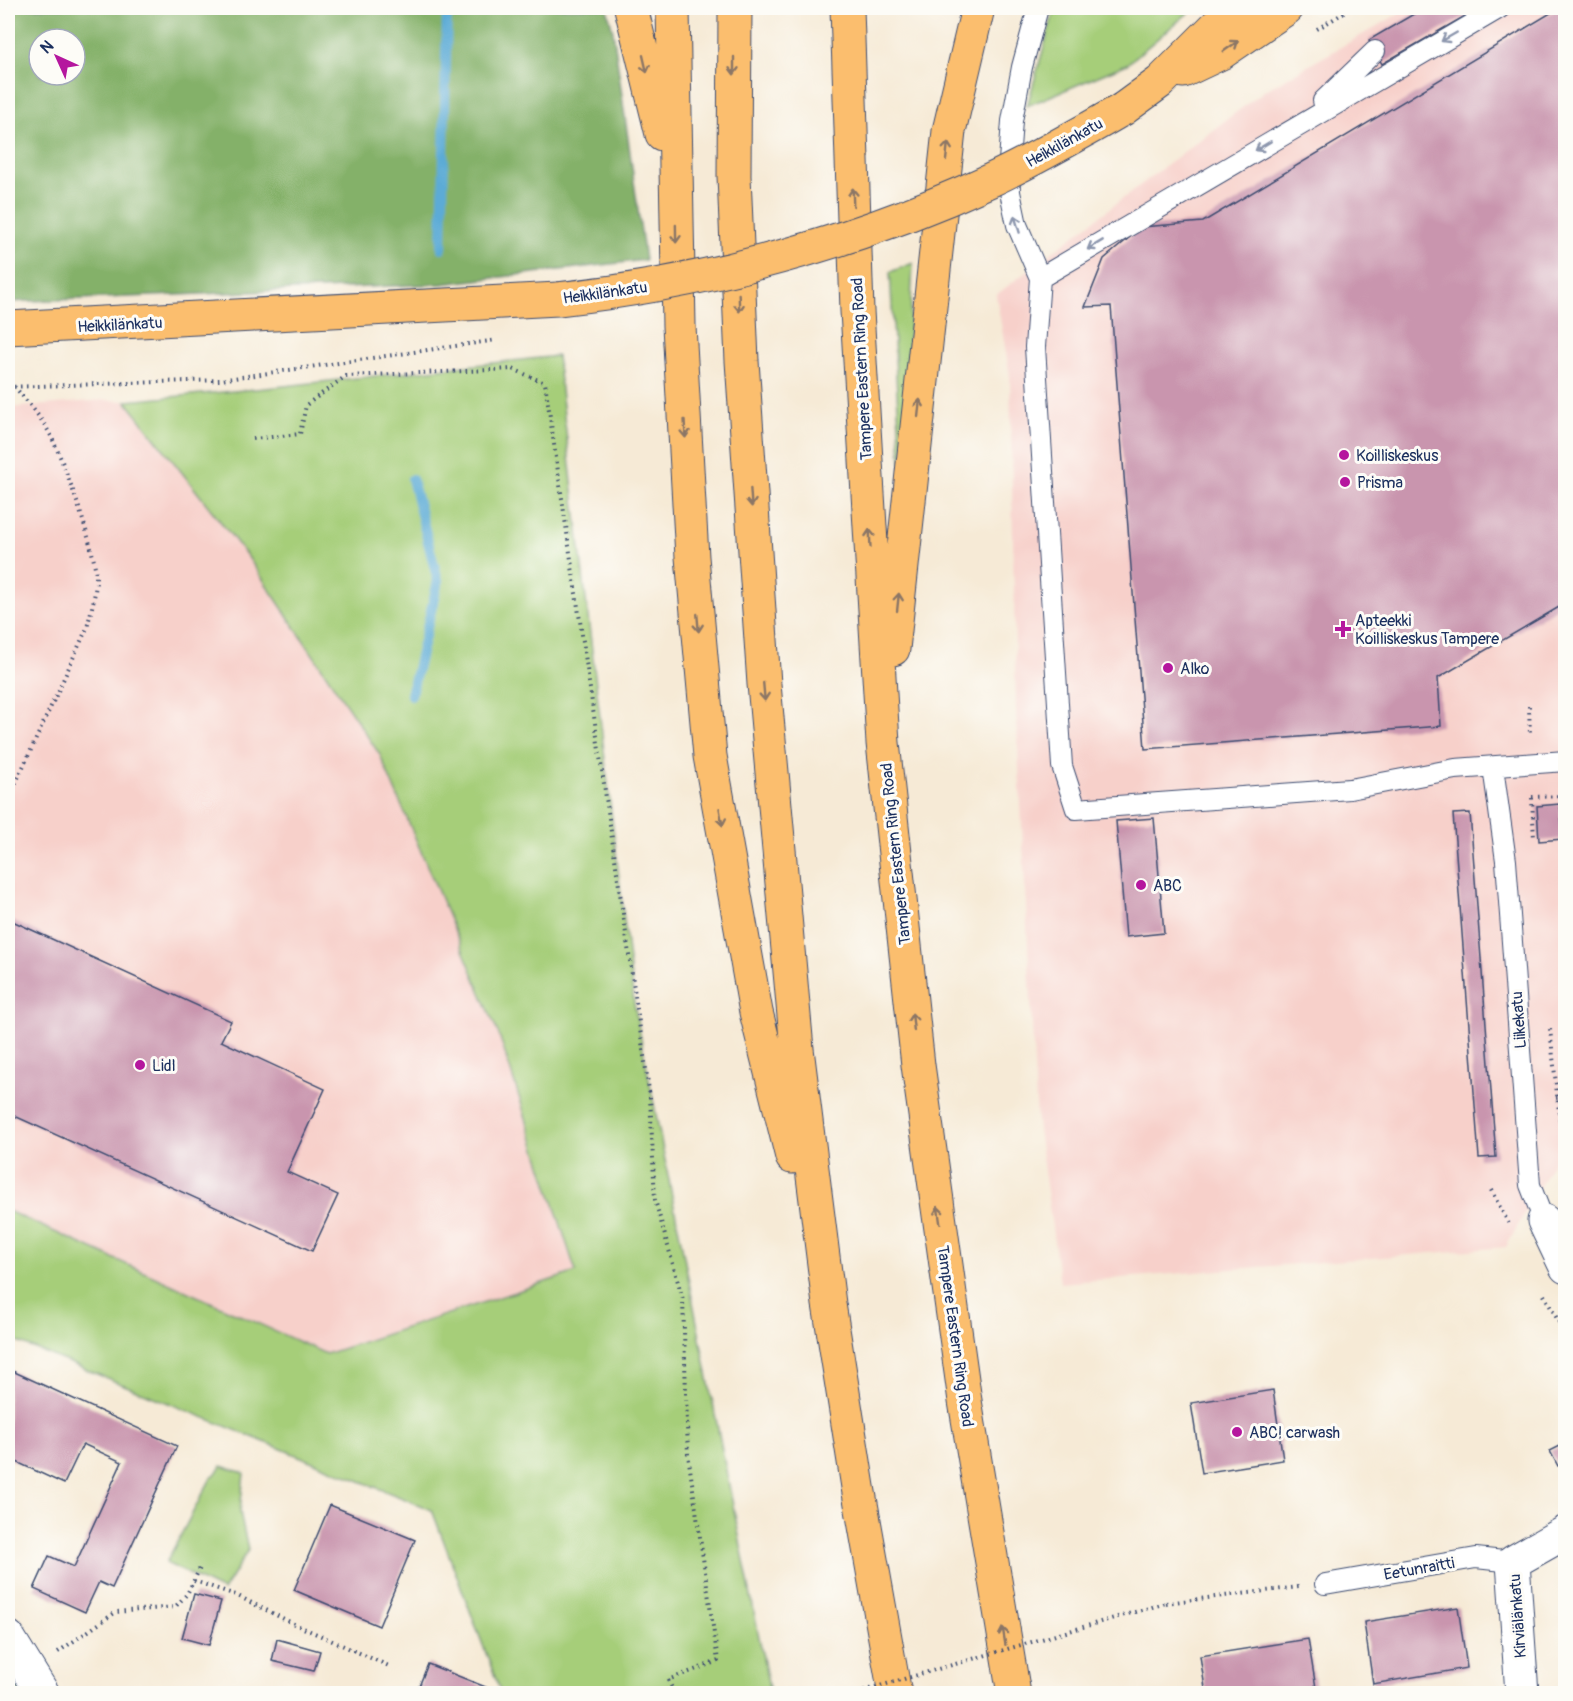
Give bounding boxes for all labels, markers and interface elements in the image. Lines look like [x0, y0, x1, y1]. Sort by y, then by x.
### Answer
north arrow [27, 27, 87, 87]
one-way arrow [1441, 32, 1459, 43]
text: N [36, 36, 58, 58]
one-way arrow [1222, 40, 1239, 52]
one-way arrow [640, 54, 651, 74]
one-way arrow [728, 55, 740, 75]
street label: Heikkilänkatu [1022, 114, 1107, 172]
one-way arrow [1255, 140, 1272, 152]
one-way arrow [942, 142, 953, 162]
one-way arrow [848, 187, 859, 207]
one-way arrow [1011, 215, 1022, 234]
one-way arrow [670, 223, 682, 243]
one-way arrow [1087, 239, 1104, 251]
street label: Heikkilänkatu [562, 277, 649, 309]
street label: Tampere Eastern Ring Road [847, 277, 877, 461]
one-way arrow [734, 292, 745, 312]
street label: Heikkilänkatu [77, 313, 163, 337]
one-way arrow [914, 398, 925, 418]
one-way arrow [679, 418, 690, 438]
place label: Koilliskeskus [1356, 446, 1438, 466]
marker: Koilliskeskus [1337, 448, 1351, 462]
place label: Prisma [1357, 473, 1403, 493]
marker: Prisma [1338, 475, 1352, 489]
one-way arrow [746, 487, 757, 507]
one-way arrow [865, 529, 876, 549]
one-way arrow [893, 592, 904, 612]
place label: Apteekki Koilliskeskus Tampere [1355, 611, 1499, 649]
one-way arrow [693, 613, 704, 633]
marker: Apteekki Koilliskeskus Tampere [1336, 622, 1350, 636]
place label: Alko [1180, 659, 1210, 679]
marker: Alko [1161, 661, 1175, 675]
one-way arrow [759, 682, 770, 702]
street label: Tampere Eastern Ring Road [876, 762, 916, 946]
one-way arrow [716, 806, 727, 826]
place label: ABC [1153, 876, 1182, 896]
marker: ABC [1134, 878, 1148, 892]
street label: Liikekatu [1507, 991, 1531, 1049]
one-way arrow [907, 1012, 918, 1032]
place label: Lidl [152, 1056, 176, 1076]
marker: Lidl [133, 1058, 147, 1072]
one-way arrow [933, 1205, 944, 1225]
street label: Tampere Eastern Ring Road [932, 1244, 978, 1428]
place label: ABC! carwash [1249, 1423, 1340, 1443]
marker: ABC! carwash [1230, 1425, 1244, 1439]
street label: Eetunraitti [1382, 1553, 1456, 1585]
street label: Kirviälänkatu [1505, 1573, 1531, 1659]
one-way arrow [998, 1626, 1009, 1646]

